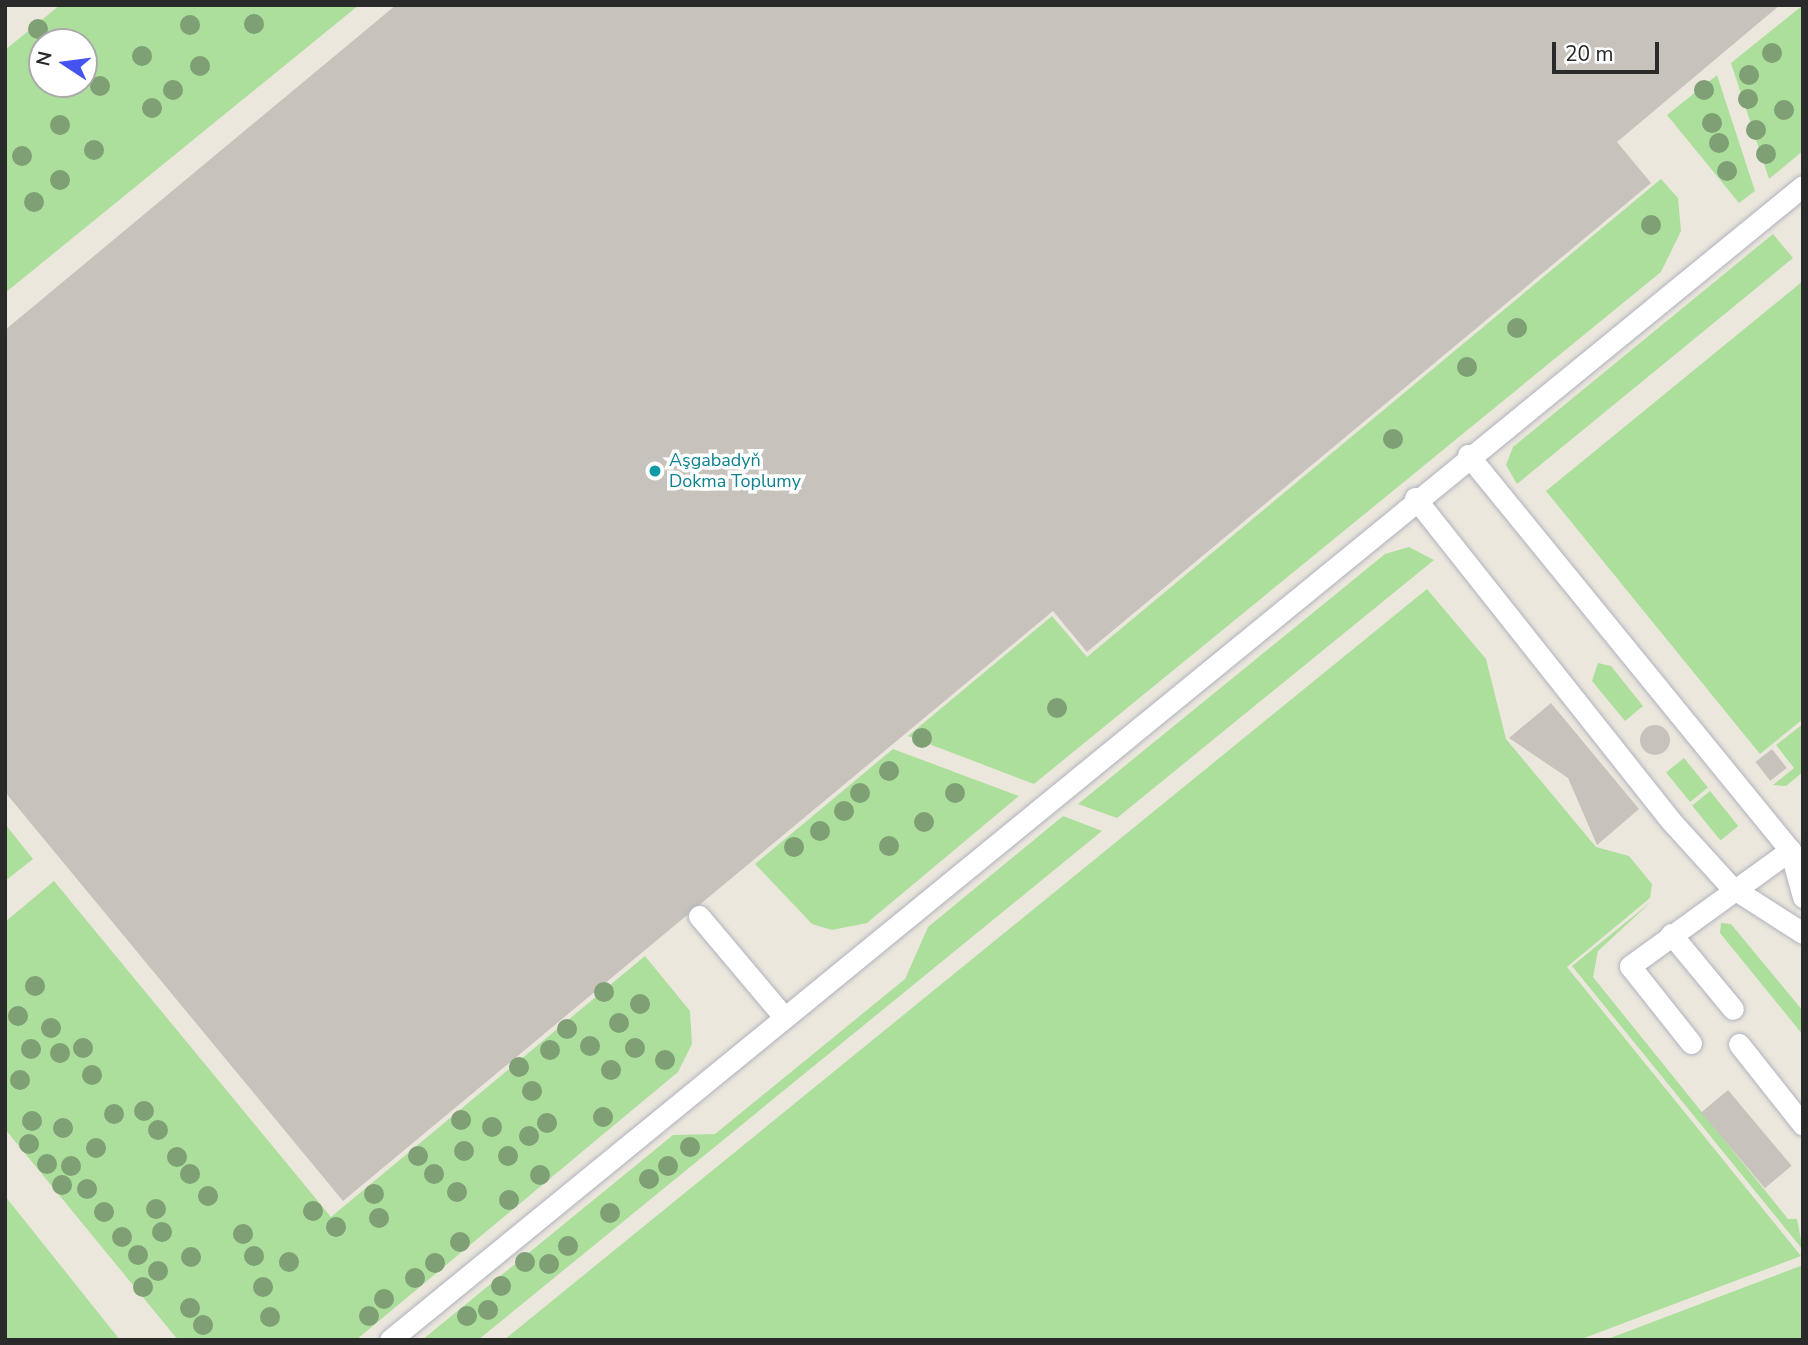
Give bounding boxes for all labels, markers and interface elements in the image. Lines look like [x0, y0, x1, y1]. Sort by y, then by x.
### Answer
north arrow [28, 28, 98, 98]
scale bar [1556, 28, 1663, 72]
text: 20 m [1565, 40, 1614, 68]
text: N [30, 49, 59, 69]
place label: Aşgabadyň Dokma Toplumy [669, 450, 801, 492]
marker: Aşgabadyň Dokma Toplumy [647, 463, 663, 479]

